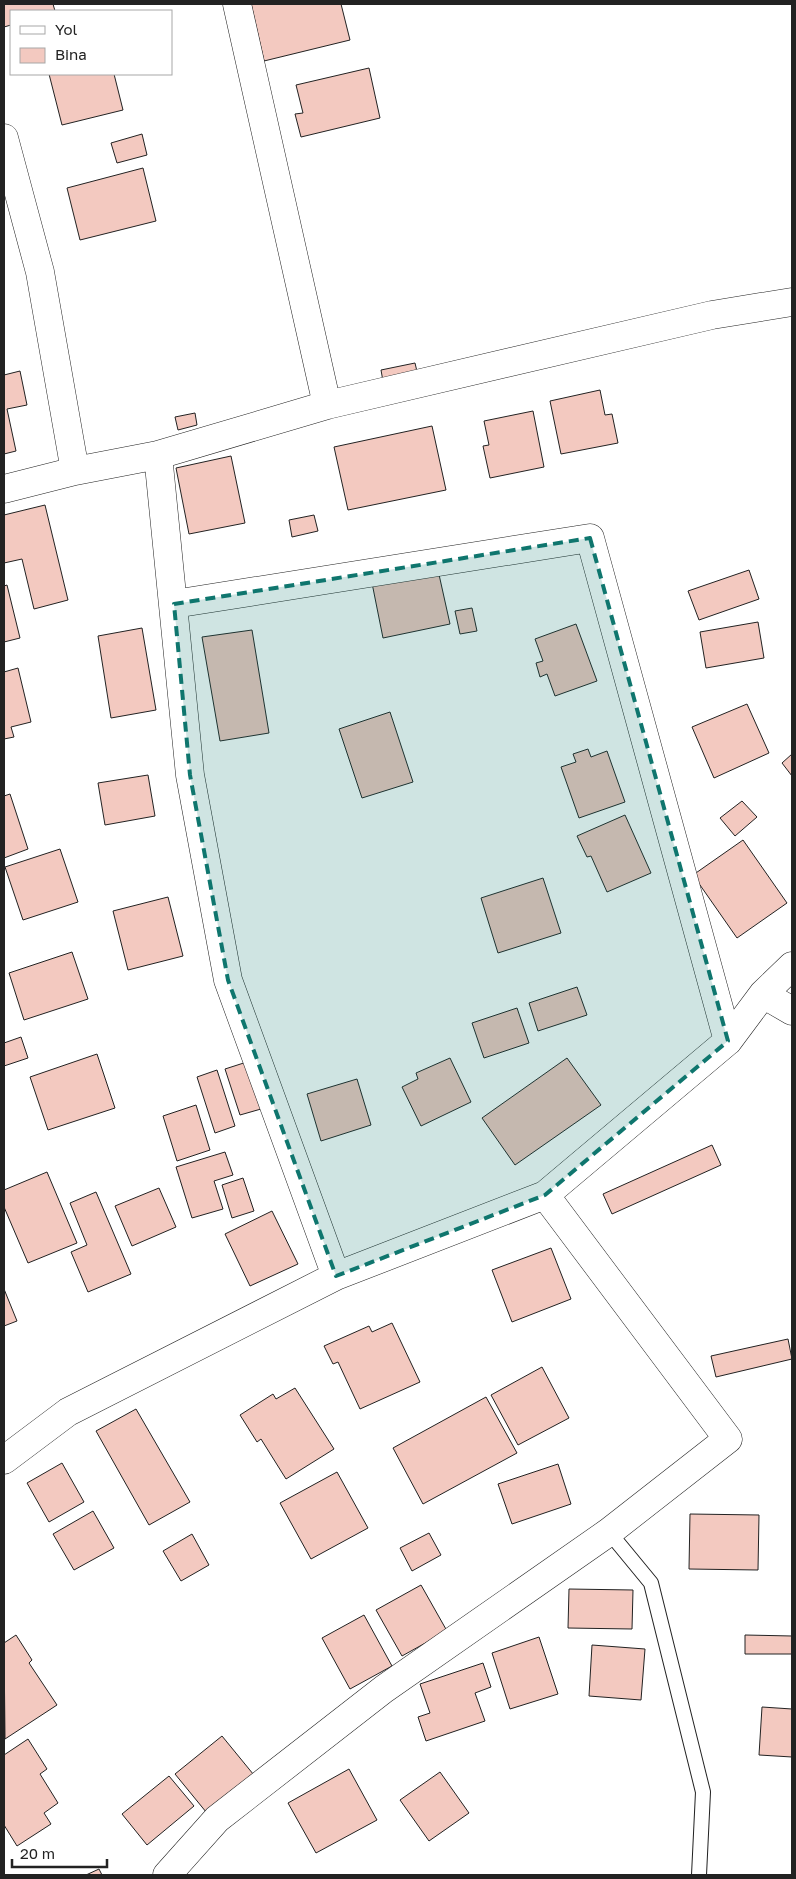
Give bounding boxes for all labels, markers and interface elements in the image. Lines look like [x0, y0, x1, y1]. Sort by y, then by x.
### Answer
legend [10, 10, 172, 75]
text: Yol [55, 20, 77, 38]
text: Bina [55, 45, 87, 63]
scale bar [12, 1836, 108, 1868]
text: 20 m [20, 1844, 55, 1862]

